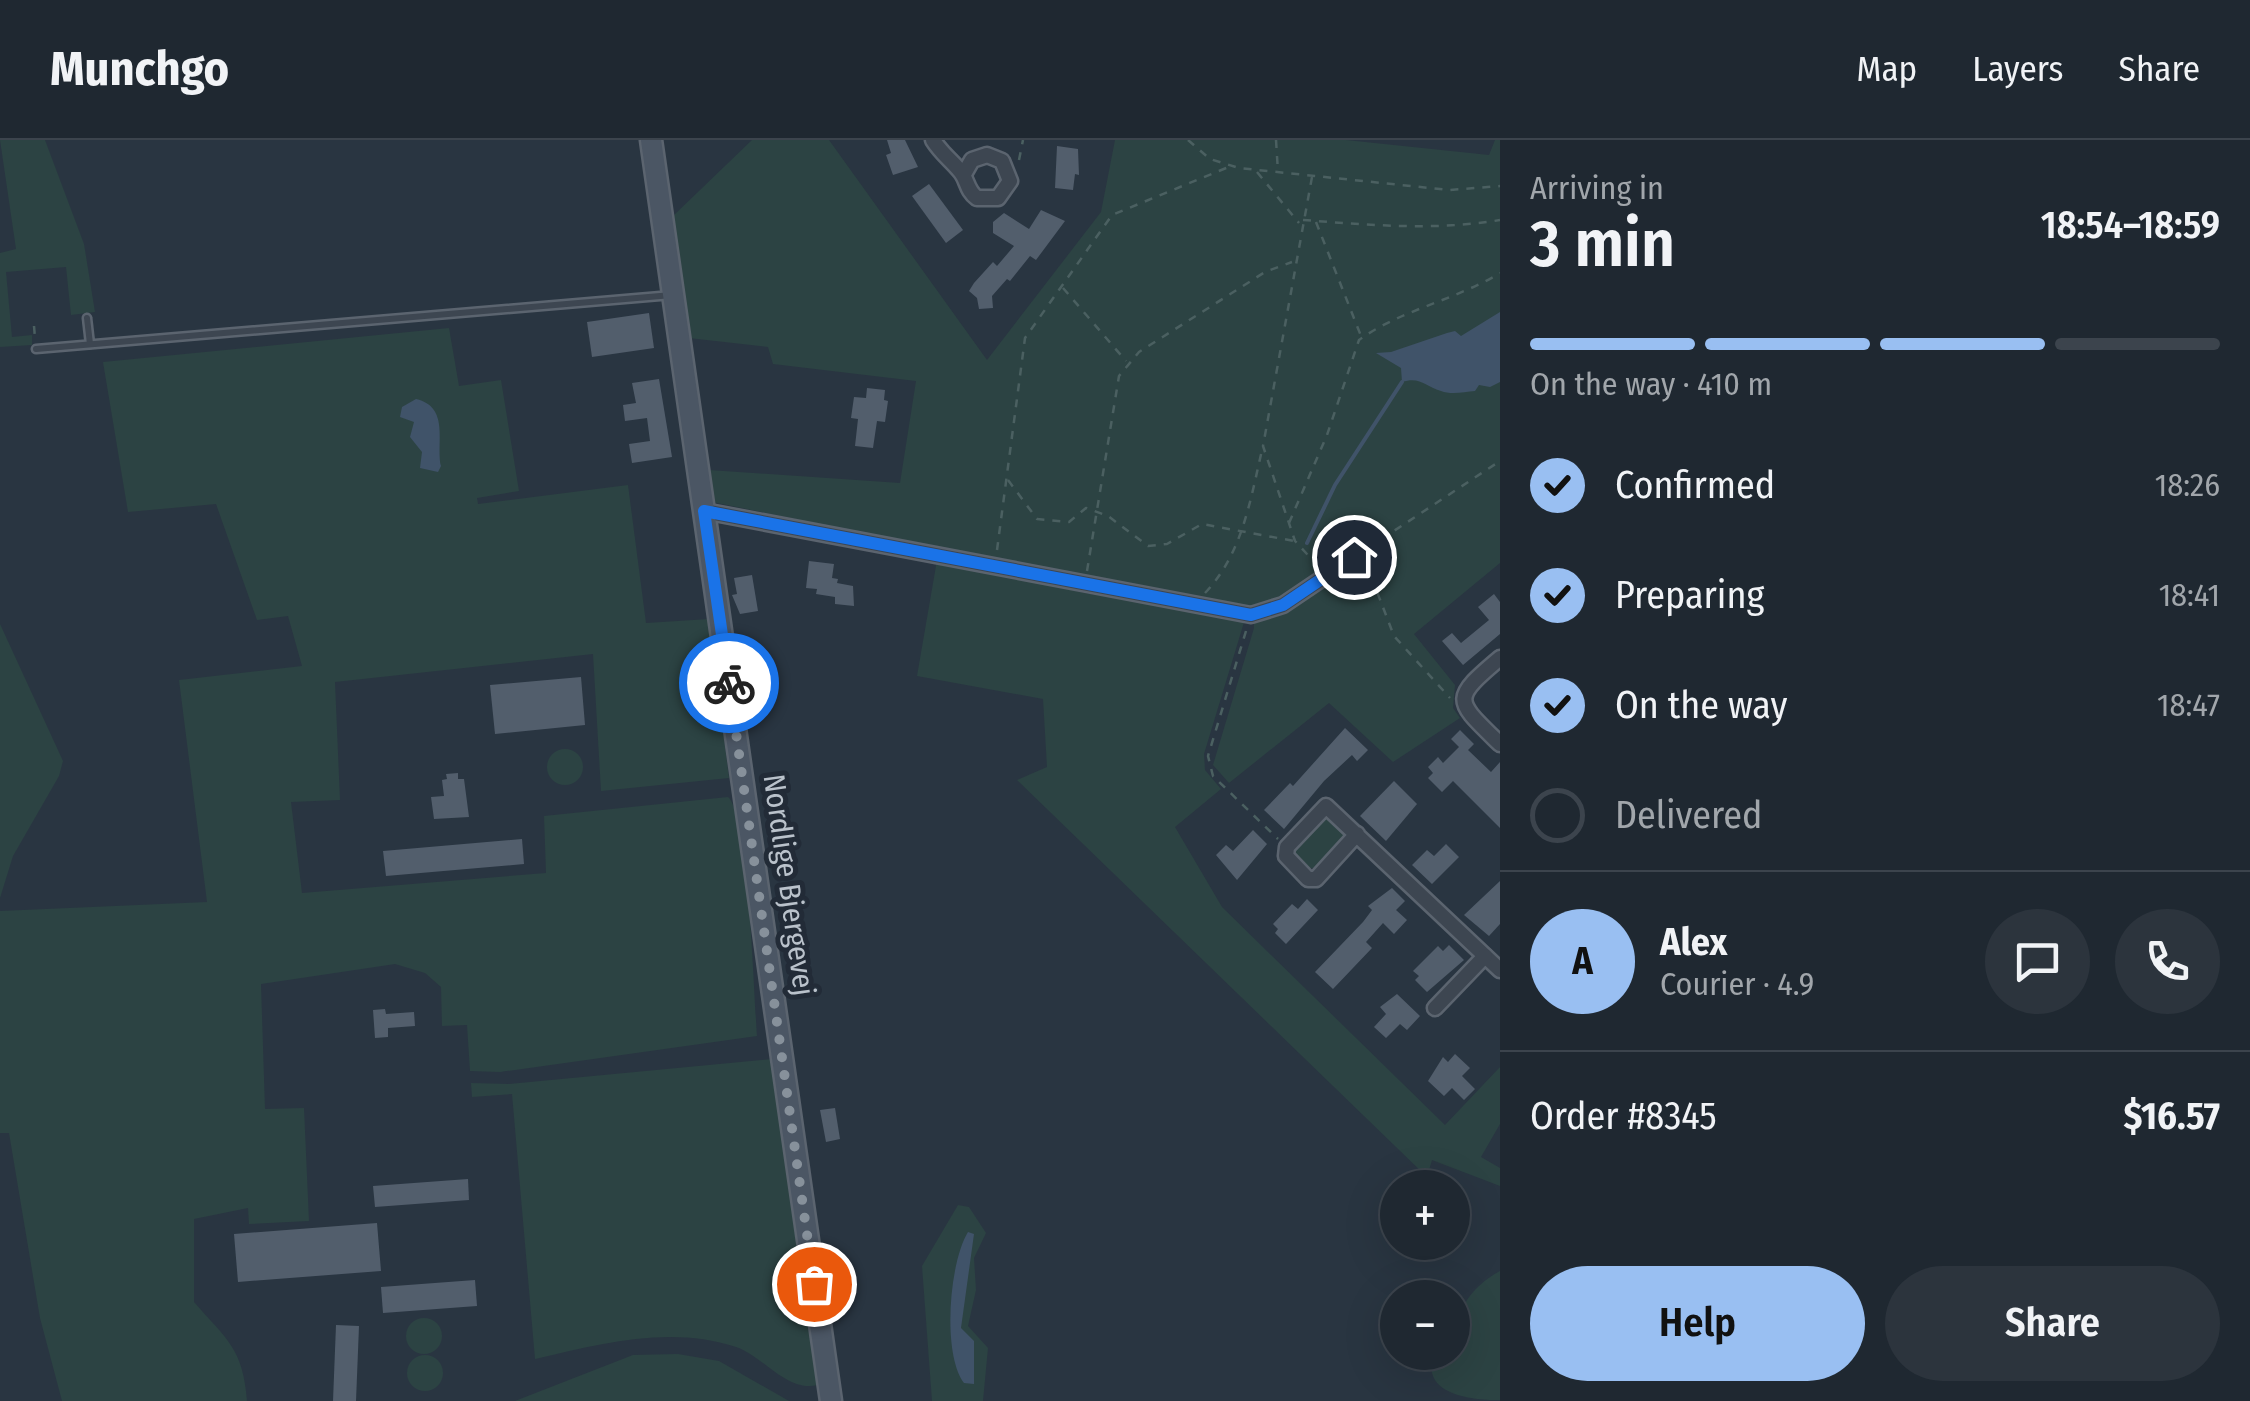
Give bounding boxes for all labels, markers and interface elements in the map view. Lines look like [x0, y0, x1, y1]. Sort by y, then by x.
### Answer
text: Munchgo [50, 40, 229, 98]
text: Map [1857, 48, 1917, 90]
text: Layers [1972, 48, 2064, 90]
text: Share [2119, 48, 2200, 90]
text: Arriving in [1530, 169, 1664, 207]
text: 18:54–18:59 [2041, 202, 2220, 248]
text: 3 min [1530, 205, 1675, 283]
text: On the way · 410 m [1530, 365, 1772, 403]
icon: check [1530, 458, 1585, 513]
text: Confirmed [1615, 462, 1775, 508]
text: 18:26 [2155, 466, 2220, 504]
pin [1312, 515, 1397, 600]
icon: home [1327, 530, 1382, 585]
icon: check [1530, 568, 1585, 623]
text: Preparing [1615, 572, 1764, 618]
text: 18:41 [2159, 576, 2220, 614]
courier [679, 633, 779, 733]
icon: bike [702, 656, 757, 711]
icon: check [1530, 678, 1585, 733]
text: On the way [1615, 682, 1787, 728]
text: 18:47 [2157, 686, 2220, 724]
street label: Nordlige Bjergevej [756, 772, 822, 998]
text: Delivered [1615, 792, 1762, 838]
button: chat [1985, 909, 2090, 1014]
button: phone [2115, 909, 2220, 1014]
text: Alex [1660, 919, 1727, 965]
text: A [1572, 938, 1593, 984]
text: Courier · 4.9 [1660, 965, 1814, 1003]
text: Order #8345 [1530, 1093, 1717, 1139]
text: $16.57 [2123, 1093, 2220, 1139]
map controls [1380, 1170, 1470, 1370]
button: + [1380, 1170, 1470, 1260]
pin [772, 1242, 857, 1327]
icon: bag [787, 1257, 842, 1312]
button: Help [1530, 1266, 1865, 1381]
button: Share [1885, 1266, 2220, 1381]
button: − [1380, 1280, 1470, 1370]

